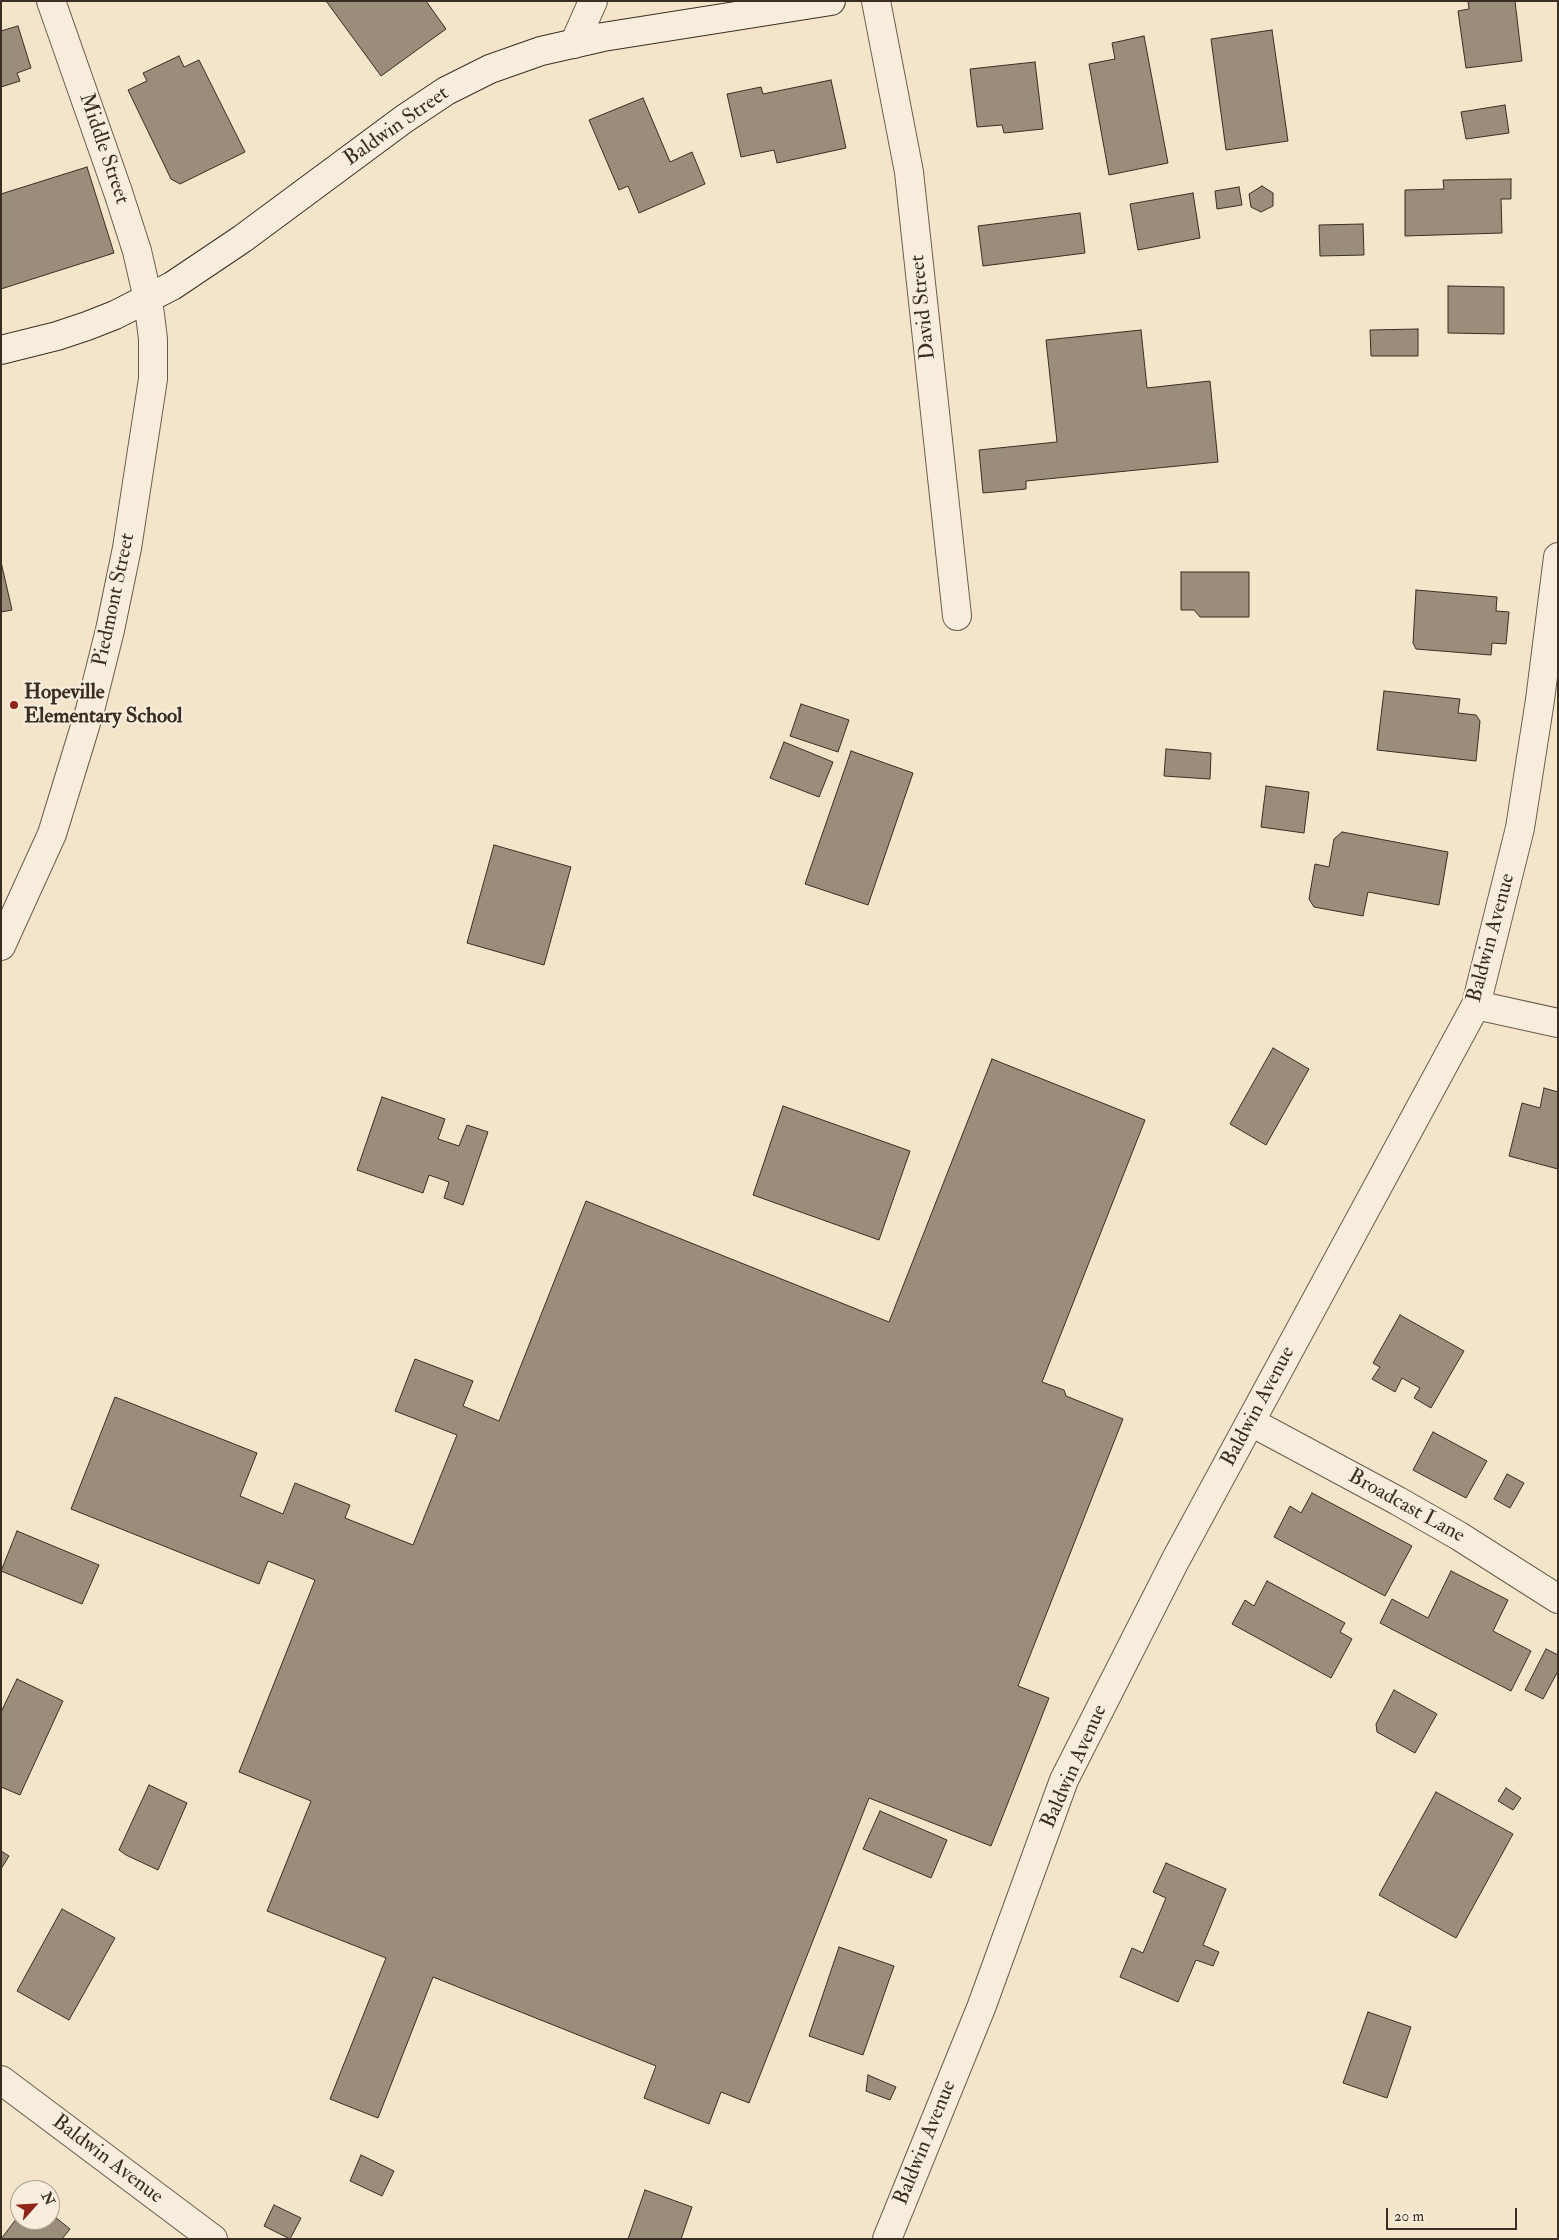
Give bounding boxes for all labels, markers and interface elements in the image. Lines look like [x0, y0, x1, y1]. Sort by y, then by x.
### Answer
street label: Baldwin Street [340, 82, 454, 172]
street label: Middle Street [72, 90, 134, 208]
street label: David Street [906, 253, 942, 361]
street label: Piedmont Street [89, 531, 141, 669]
place label: Hopeville Elementary School [24, 680, 182, 730]
marker: Hopeville Elementary School [8, 699, 20, 711]
street label: Baldwin Avenue [1463, 871, 1521, 1005]
street label: Baldwin Avenue [1217, 1343, 1301, 1471]
street label: Broadcast Lane [1343, 1465, 1469, 1549]
street label: Baldwin Avenue [1037, 1701, 1113, 1833]
street label: Baldwin Avenue [889, 2077, 963, 2209]
street label: Baldwin Avenue [47, 2110, 167, 2210]
north arrow [10, 2180, 60, 2230]
text: N [38, 2189, 58, 2208]
scale bar [1389, 2198, 1520, 2230]
text: 20 m [1394, 2207, 1424, 2226]

